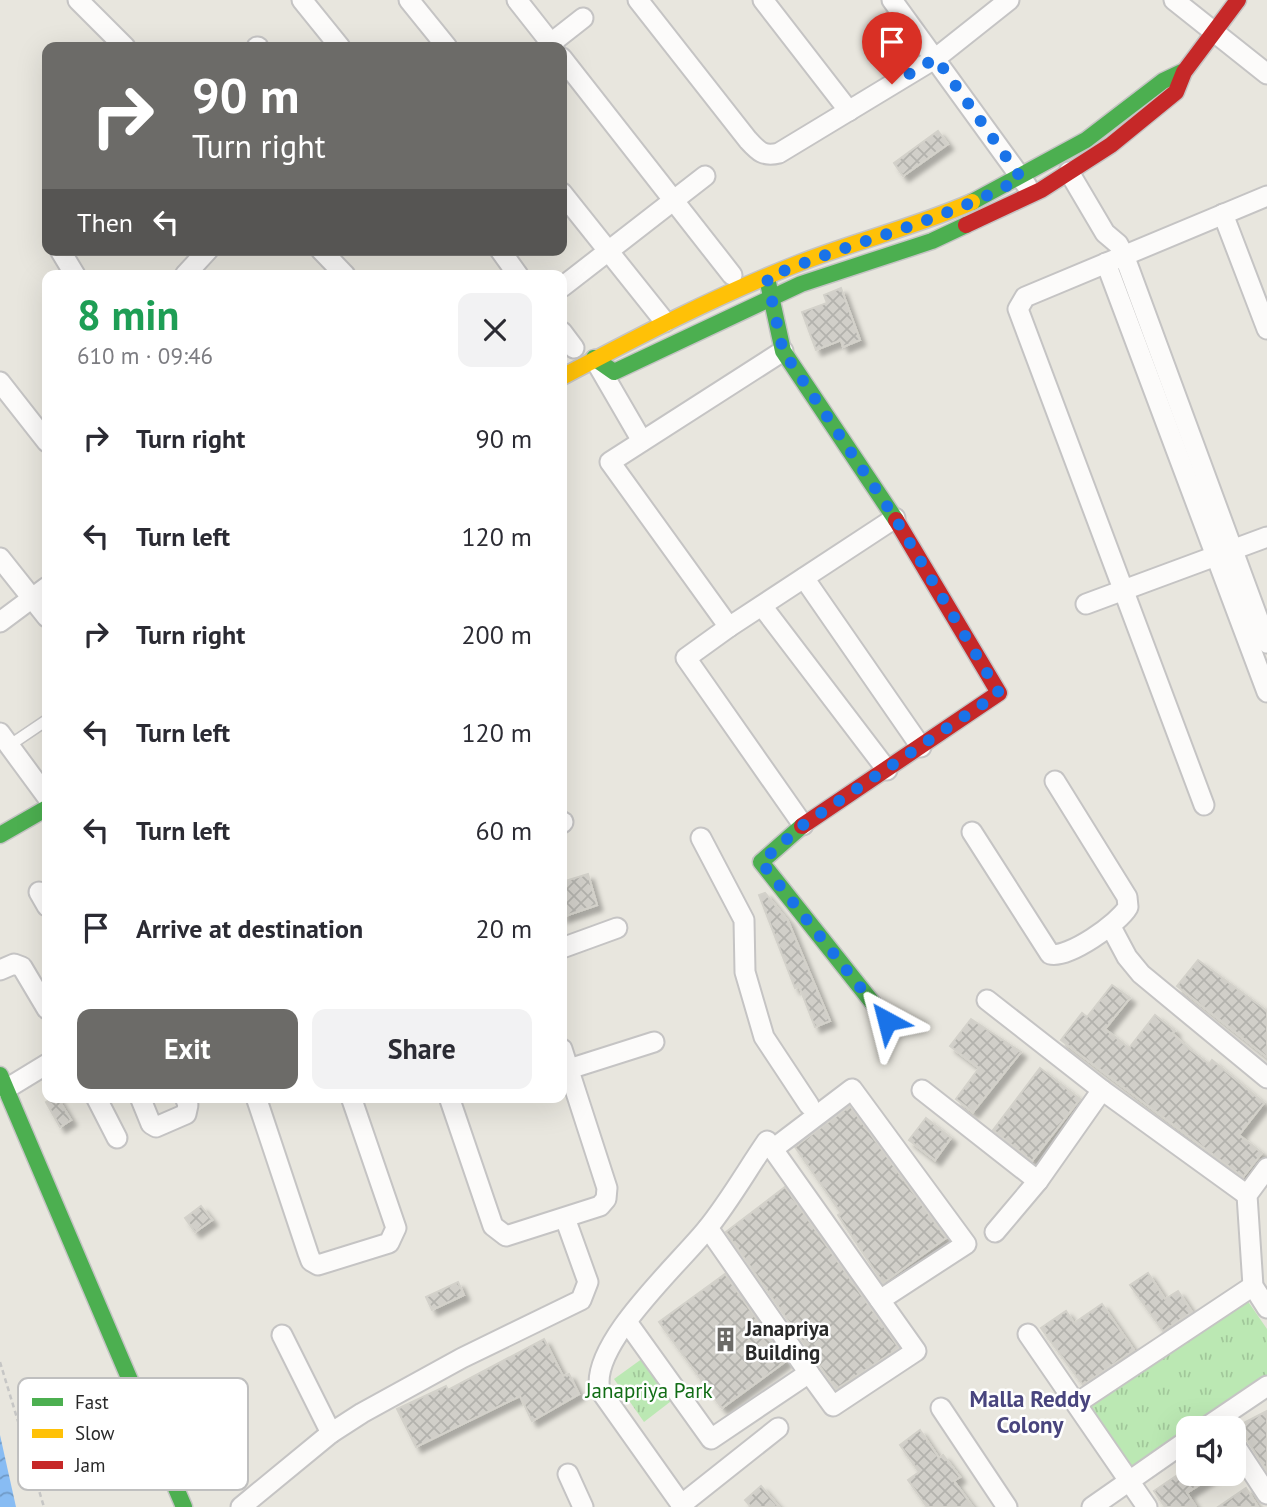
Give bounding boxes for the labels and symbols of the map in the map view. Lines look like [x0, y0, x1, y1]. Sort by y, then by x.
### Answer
pin [862, 12.0, 922, 84]
position arrow [850, 984, 924, 1058]
place label: Janapriya Building [744, 1315, 829, 1366]
building icon: Janapriya Building [711, 1326, 739, 1354]
park label: Janapriya Park [585, 1377, 713, 1404]
legend [18, 1378, 248, 1490]
district label: Malla Reddy Colony [970, 1384, 1091, 1439]
text: Fast [75, 1390, 109, 1414]
text: Slow [75, 1421, 115, 1445]
text: Jam [74, 1453, 105, 1477]

